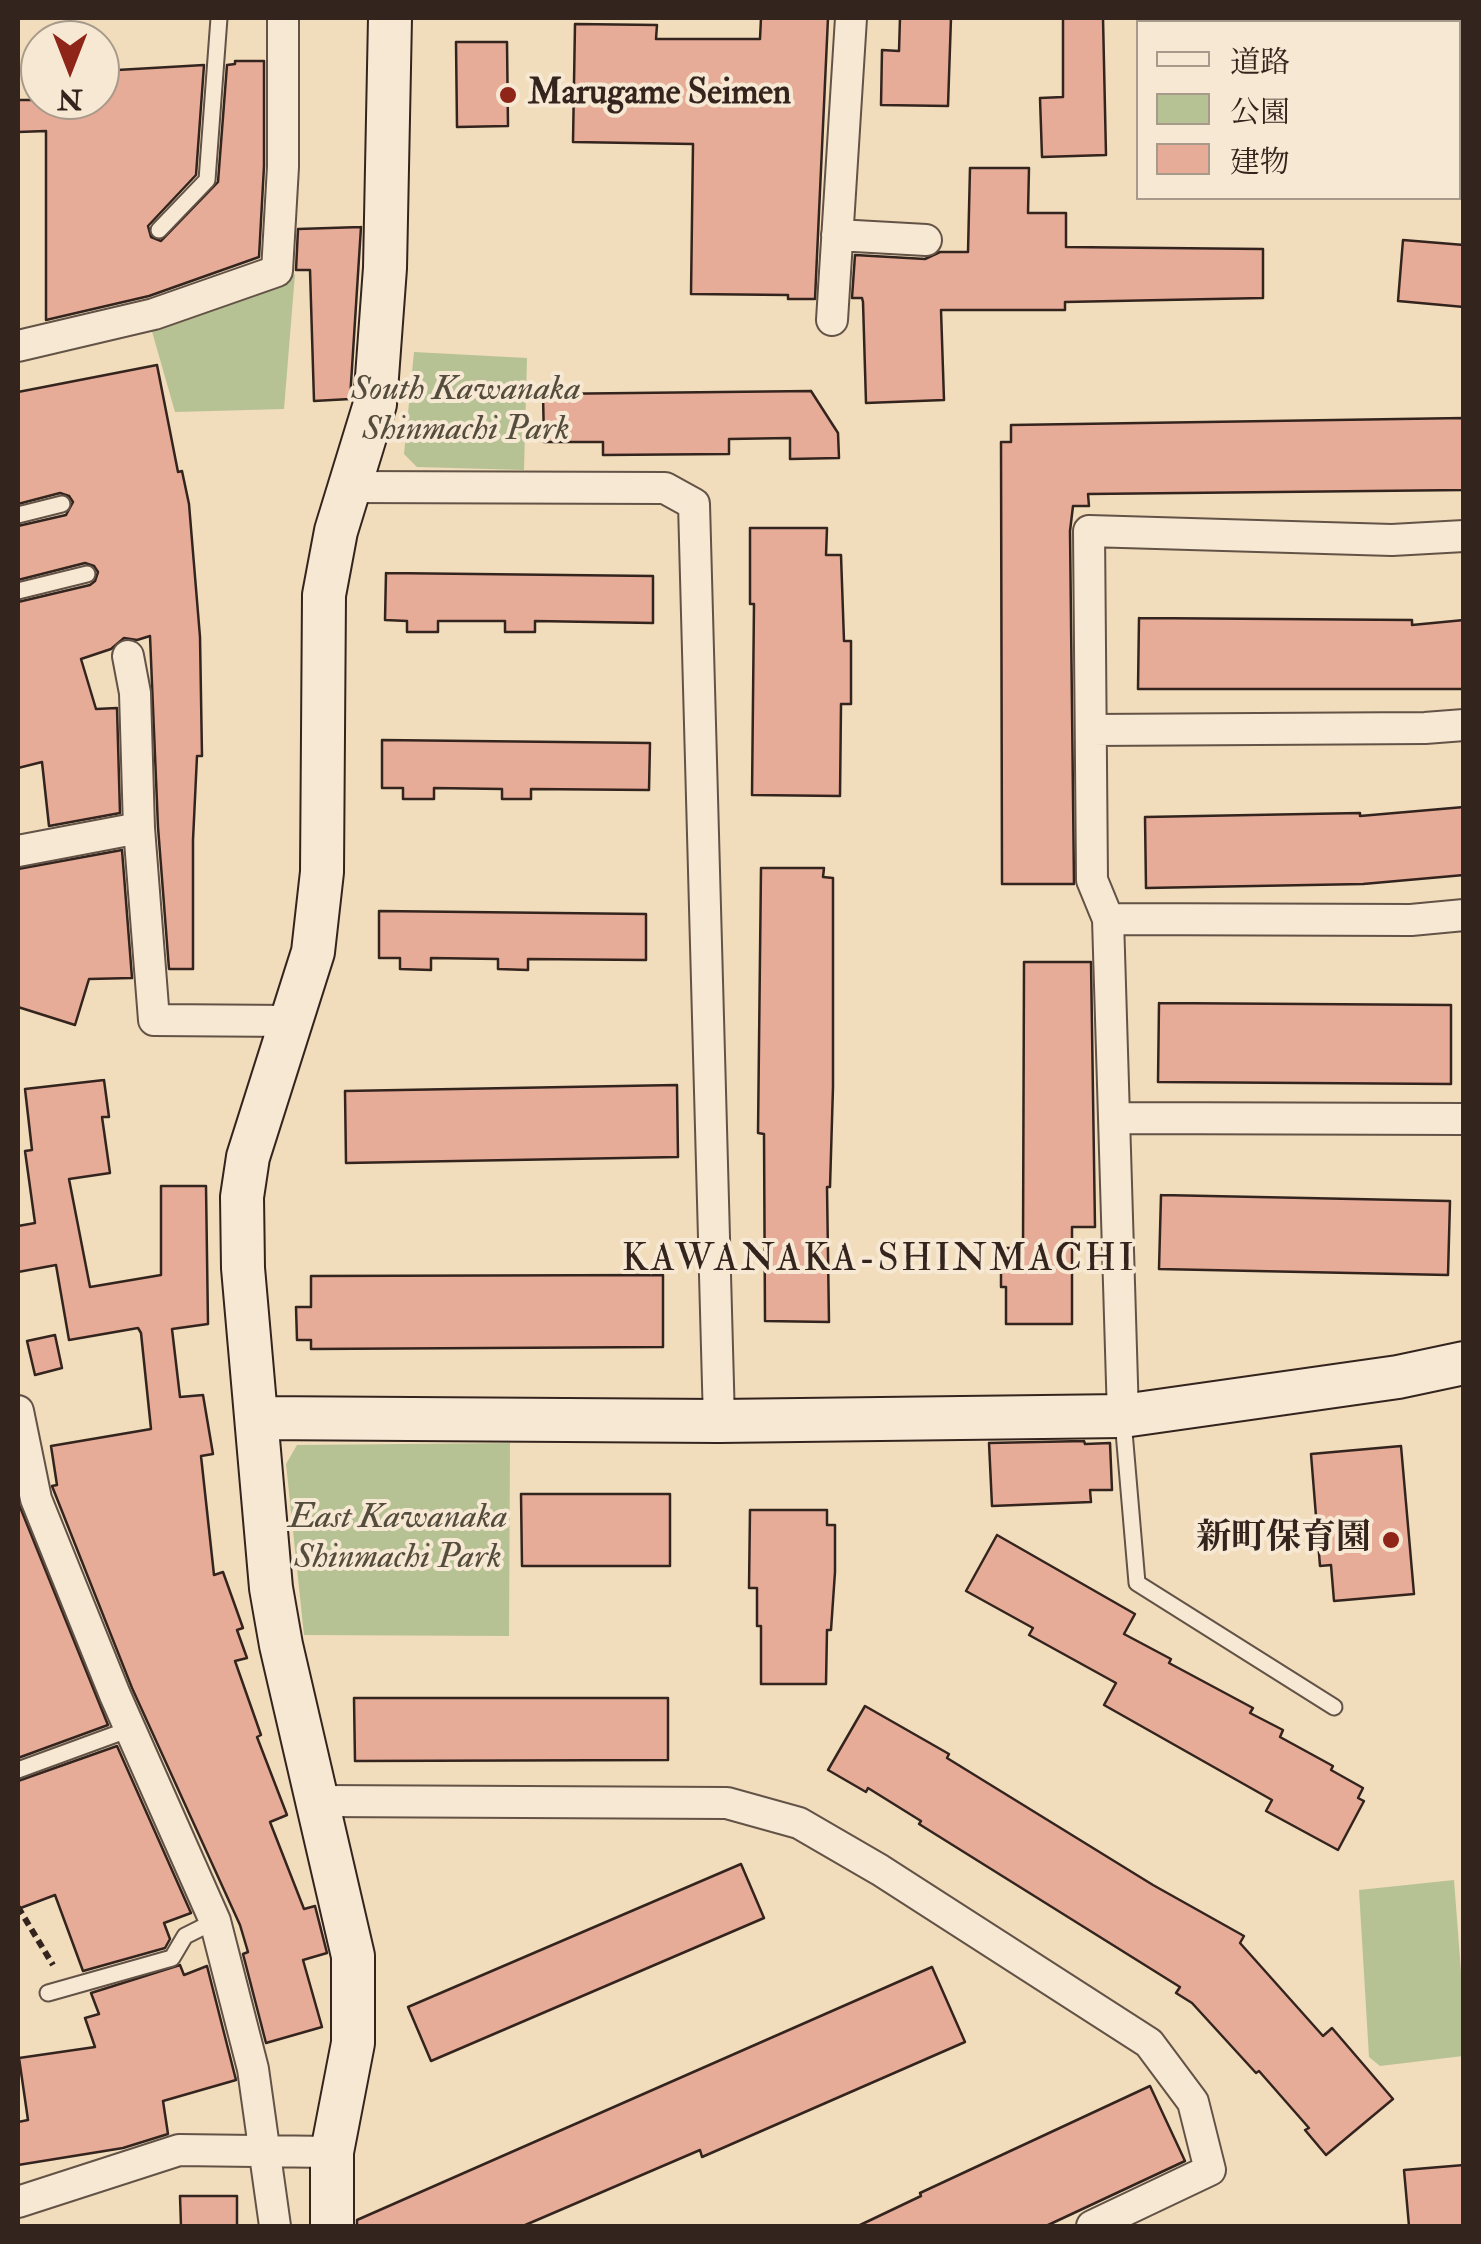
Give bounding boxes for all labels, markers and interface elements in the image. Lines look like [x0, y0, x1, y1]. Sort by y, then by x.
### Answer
north arrow [20, 20, 120, 120]
legend [1136, 20, 1461, 200]
text: 道路 [1230, 44, 1290, 81]
place label: Marugame Seimen [528, 74, 791, 116]
text: N [57, 81, 83, 116]
marker: Marugame Seimen [497, 84, 519, 106]
text: 公園 [1230, 94, 1290, 131]
text: 建物 [1230, 144, 1290, 181]
park label: South Kawanaka Shinmachi Park [351, 370, 581, 452]
district label: KAWANAKA-SHINMACHI [622, 1239, 1136, 1285]
park label: East Kawanaka Shinmachi Park [289, 1498, 507, 1580]
place label: 新町保育園 [1196, 1519, 1371, 1561]
marker: 新町保育園 [1380, 1529, 1402, 1551]

